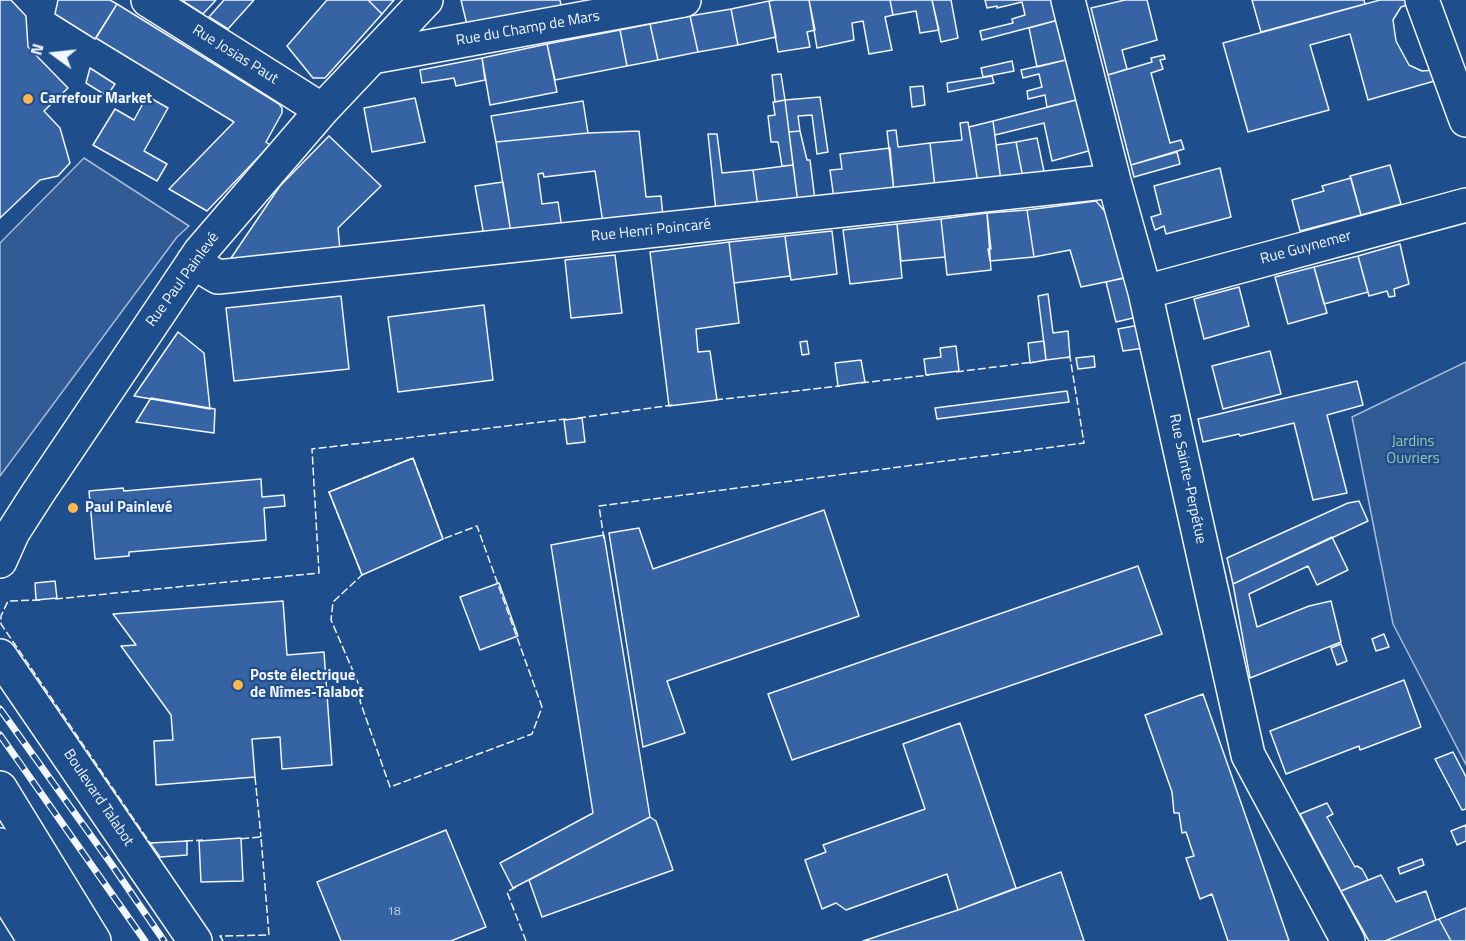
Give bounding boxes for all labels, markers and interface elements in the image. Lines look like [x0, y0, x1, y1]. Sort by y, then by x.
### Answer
street label: Rue du Champ de Mars [455, 7, 601, 51]
street label: Rue Josias Paut [189, 21, 281, 89]
north arrow [24, 24, 84, 84]
text: N [24, 41, 50, 58]
place label: Carrefour Market [40, 90, 152, 108]
marker: Carrefour Market [21, 92, 35, 106]
street label: Rue Henri Poincaré [590, 216, 712, 246]
street label: Rue Guynemer [1259, 227, 1353, 269]
street label: Rue Paul Painlevé [143, 229, 223, 331]
street label: Rue Sainte-Perpétue [1164, 412, 1210, 546]
park label: Jardins Ouvriers [1386, 433, 1440, 468]
place label: Paul Painlevé [85, 499, 172, 517]
marker: Paul Painlevé [66, 501, 80, 515]
place label: Poste électrique de Nîmes-Talabot [250, 667, 364, 702]
marker: Poste électrique de Nîmes-Talabot [231, 678, 245, 692]
street label: Boulevard Talabot [59, 746, 137, 850]
house number: 18 [387, 905, 401, 919]

